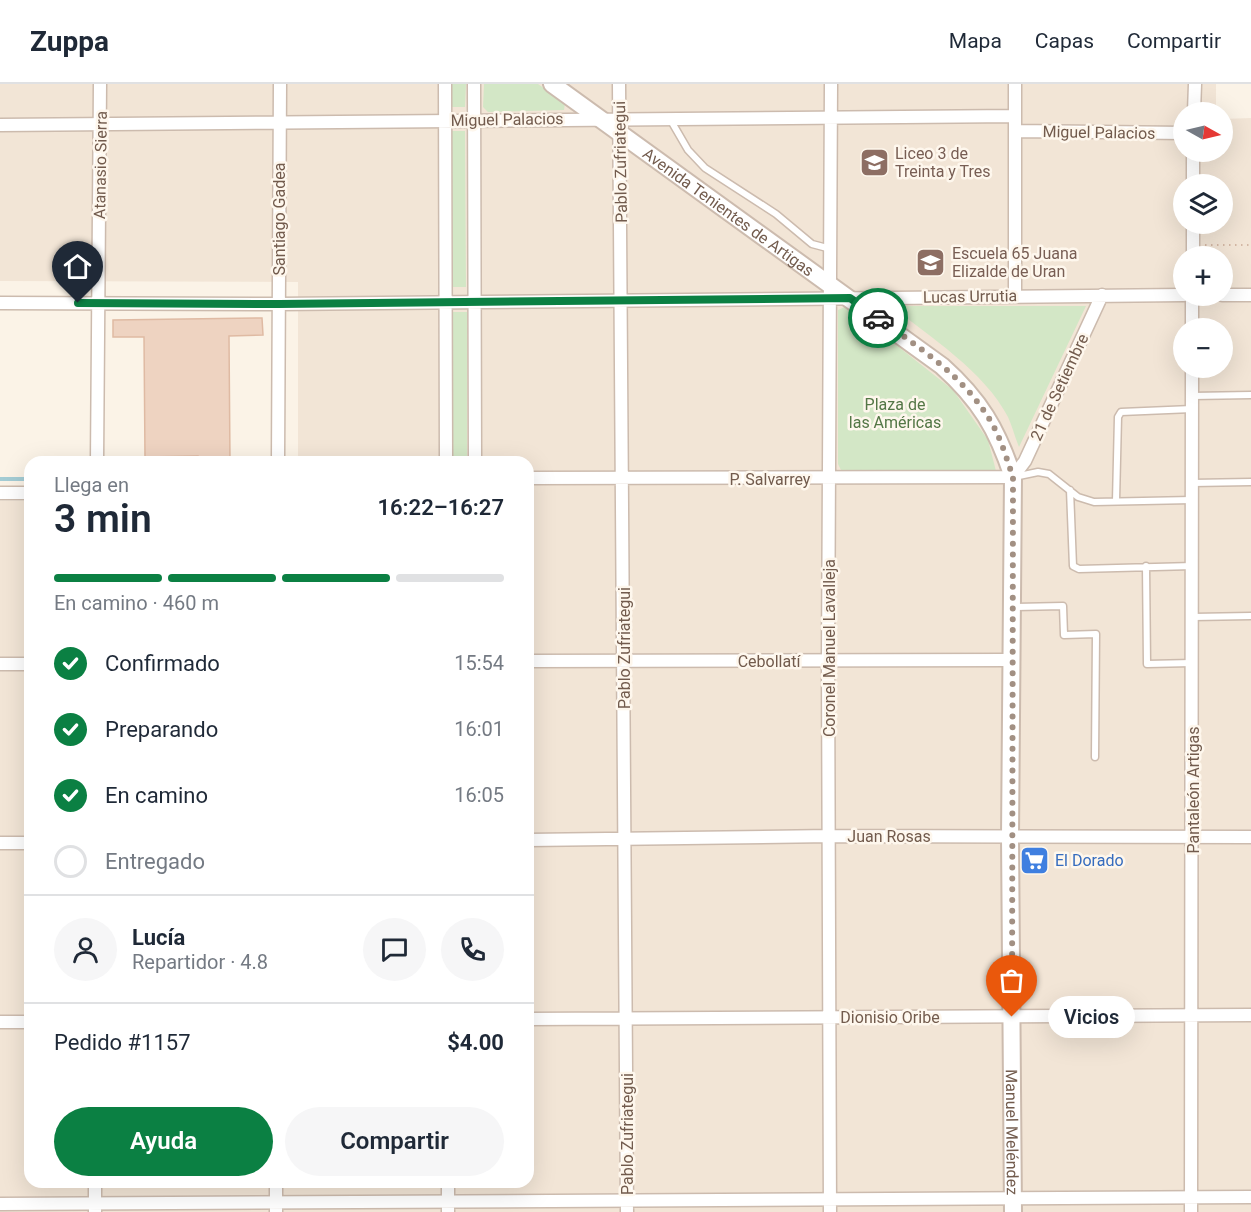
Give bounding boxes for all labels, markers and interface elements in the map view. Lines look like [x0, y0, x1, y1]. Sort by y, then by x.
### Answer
text: Zuppa [30, 25, 109, 58]
text: Mapa [949, 29, 1002, 53]
text: Capas [1035, 29, 1094, 53]
text: Compartir [1127, 29, 1221, 53]
street label: Pablo Zufriategui [610, 101, 631, 223]
north arrow [1173, 102, 1233, 162]
map controls [1173, 102, 1233, 378]
street label: Miguel Palacios [450, 109, 564, 130]
street label: Atanasio Sierra [90, 111, 111, 219]
street label: Miguel Palacios [1042, 122, 1156, 143]
street label: Avenida Tenientes de Artigas [639, 144, 818, 280]
place label: Liceo 3 de Treinta y Tres [895, 144, 991, 181]
school or university icon: Liceo 3 de Treinta y Tres [858, 146, 890, 178]
street label: Santiago Gadea [270, 163, 289, 275]
button: layers [1173, 174, 1233, 234]
pin [52, 241, 103, 303]
place label: Escuela 65 Juana Elizalde de Uran [952, 244, 1077, 281]
school or university icon: Escuela 65 Juana Elizalde de Uran [915, 246, 947, 278]
button: + [1173, 246, 1233, 306]
icon: home [61, 250, 94, 283]
street label: Lucas Urrutia [923, 286, 1017, 307]
courier [848, 288, 908, 348]
icon: car [862, 302, 895, 335]
button: − [1173, 318, 1233, 378]
street label: 21 de Setiembre [1026, 331, 1093, 444]
park label: Plaza de las Américas [849, 395, 941, 432]
street label: P. Salvarrey [730, 470, 811, 489]
text: Llega en [54, 473, 129, 497]
text: 16:22–16:27 [377, 495, 504, 520]
text: 3 min [54, 496, 152, 542]
street label: Coronel Manuel Lavalleja [820, 559, 839, 737]
street label: Pablo Zufriategui [615, 587, 634, 709]
text: En camino · 460 m [54, 591, 219, 615]
icon: check [54, 647, 87, 680]
text: Confirmado [105, 651, 220, 676]
text: 15:54 [454, 651, 504, 675]
street label: Cebollatí [738, 652, 801, 671]
icon: check [54, 713, 87, 746]
text: Preparando [105, 717, 218, 742]
text: 16:01 [454, 717, 504, 741]
street label: Pantaleón Artigas [1184, 726, 1203, 854]
icon: check [54, 779, 87, 812]
text: En camino [105, 783, 208, 808]
text: 16:05 [454, 783, 504, 807]
street label: Juan Rosas [847, 827, 931, 846]
supermarket icon: El Dorado [1018, 844, 1050, 876]
text: Entregado [105, 849, 205, 874]
place label: El Dorado [1055, 851, 1124, 870]
button: person [54, 918, 117, 981]
button: chat [363, 918, 426, 981]
button: phone [441, 918, 504, 981]
text: Lucía [132, 925, 185, 950]
text: Repartidor · 4.8 [132, 950, 268, 974]
pin [986, 955, 1037, 1017]
icon: bag [995, 964, 1028, 997]
callout: Vicios [1048, 996, 1135, 1038]
text: Vicios [1064, 1005, 1119, 1029]
street label: Dionisio Oribe [840, 1008, 940, 1027]
text: Pedido #1157 [54, 1030, 191, 1055]
text: $4.00 [447, 1030, 504, 1055]
street label: Manuel Meléndez [1002, 1069, 1022, 1195]
street label: Pablo Zufriategui [618, 1073, 637, 1195]
button: Ayuda [54, 1107, 273, 1176]
button: Compartir [285, 1107, 504, 1176]

